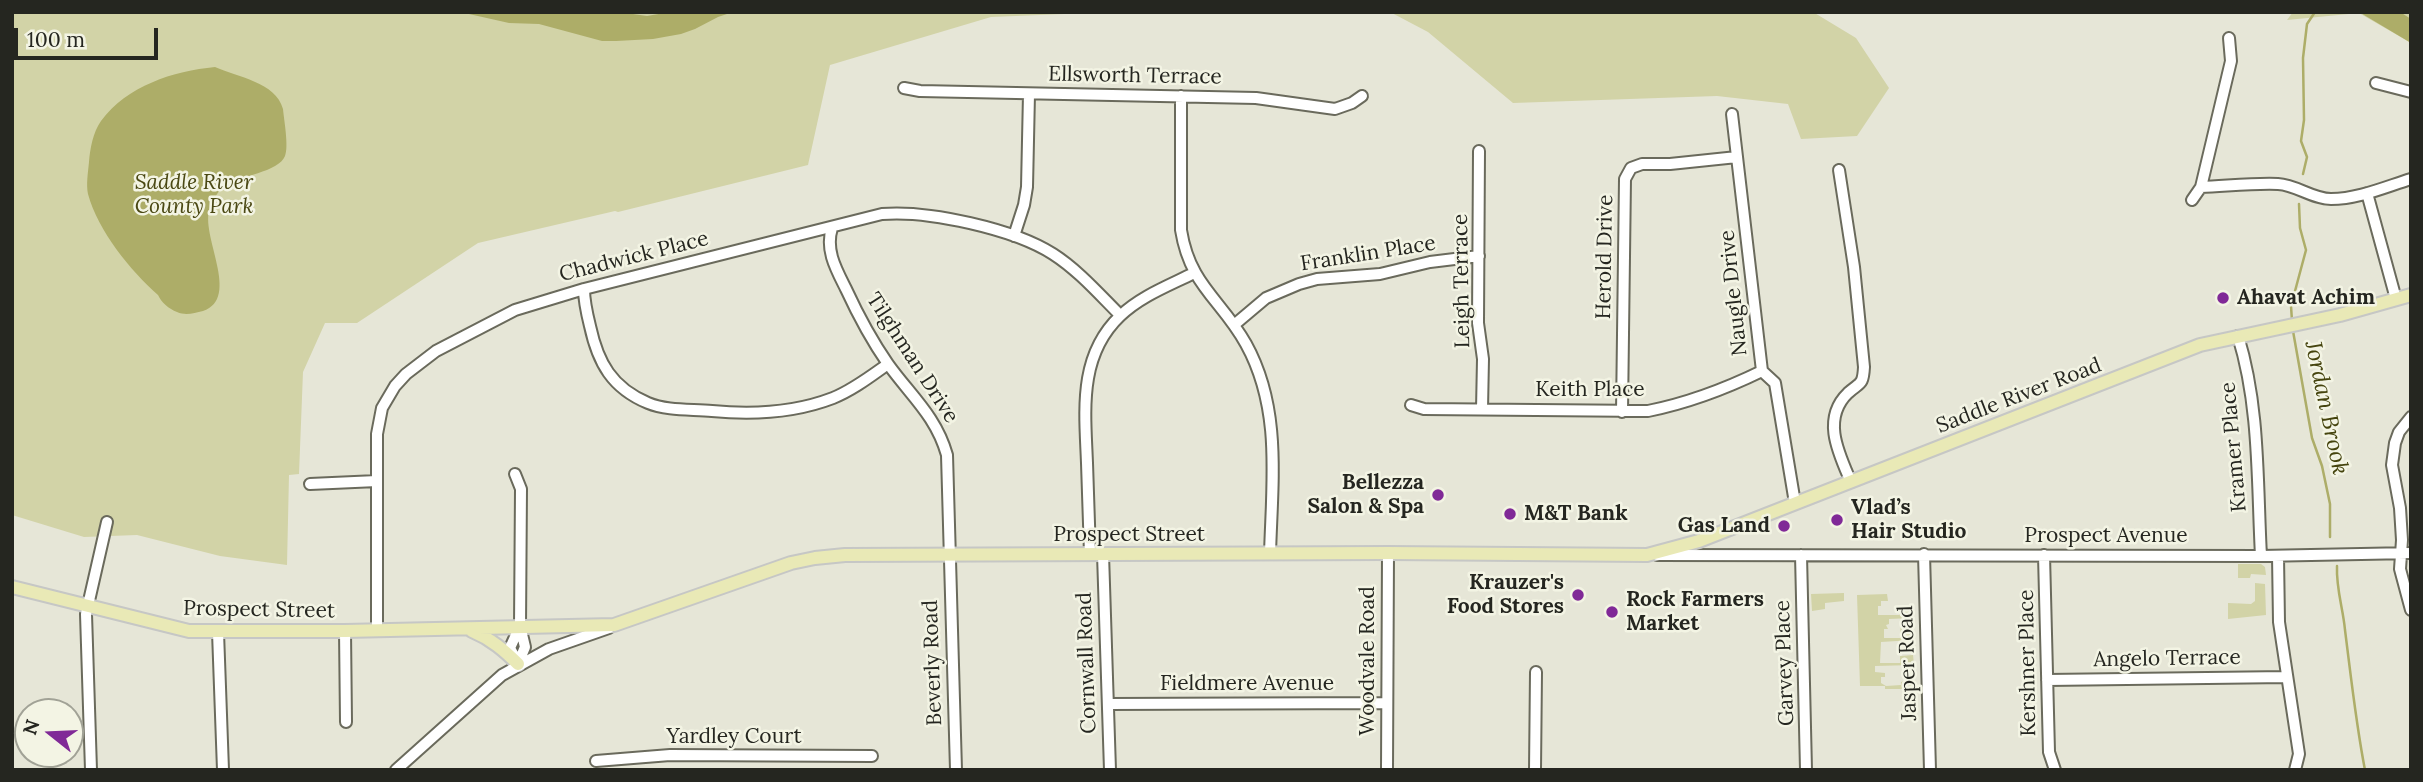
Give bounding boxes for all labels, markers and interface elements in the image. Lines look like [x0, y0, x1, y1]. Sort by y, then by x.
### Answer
scale bar [18, 14, 161, 58]
text: 100 m [27, 26, 85, 53]
street label: Ellsworth Terrace [1048, 62, 1222, 90]
park label: Saddle River County Park [135, 170, 253, 220]
street label: Herold Drive [1591, 194, 1619, 320]
street label: Leigh Terrace [1448, 213, 1476, 349]
street label: Chadwick Place [557, 226, 711, 288]
street label: Naugle Drive [1715, 229, 1753, 357]
street label: Franklin Place [1299, 231, 1437, 277]
place label: Ahavat Achim [2237, 285, 2375, 311]
street label: Tilghman Drive [861, 288, 963, 428]
marker: Ahavat Achim [2215, 290, 2231, 306]
water label: Jordan Brook [2298, 339, 2354, 477]
street label: Saddle River Road [1933, 353, 2105, 439]
street label: Keith Place [1535, 377, 1645, 403]
street label: Kramer Place [2216, 381, 2252, 513]
place label: Bellezza Salon & Spa [1308, 470, 1424, 520]
marker: Bellezza Salon & Spa [1430, 487, 1446, 503]
place label: Vlad’s Hair Studio [1851, 495, 1966, 545]
place label: M&T Bank [1524, 501, 1628, 527]
marker: M&T Bank [1502, 506, 1518, 522]
marker: Vlad’s Hair Studio [1829, 512, 1845, 528]
place label: Gas Land [1678, 513, 1770, 539]
marker: Gas Land [1776, 518, 1792, 534]
street label: Prospect Street [1053, 522, 1205, 548]
street label: Prospect Avenue [2024, 523, 2188, 549]
place label: Krauzer's Food Stores [1447, 570, 1564, 620]
street label: Woodvale Road [1355, 586, 1381, 736]
marker: Krauzer's Food Stores [1570, 587, 1586, 603]
place label: Rock Farmers Market [1626, 587, 1764, 637]
street label: Kershner Place [2014, 589, 2042, 737]
street label: Cornwall Road [1072, 592, 1102, 734]
street label: Prospect Street [183, 596, 335, 624]
street label: Beverly Road [918, 600, 948, 726]
street label: Garvey Place [1770, 600, 1800, 726]
marker: Rock Farmers Market [1604, 604, 1620, 620]
street label: Jasper Road [1893, 605, 1923, 721]
street label: Angelo Terrace [2093, 645, 2241, 673]
street label: Fieldmere Avenue [1160, 671, 1334, 697]
north arrow [14, 698, 84, 768]
text: N [17, 716, 45, 738]
street label: Yardley Court [666, 724, 802, 750]

